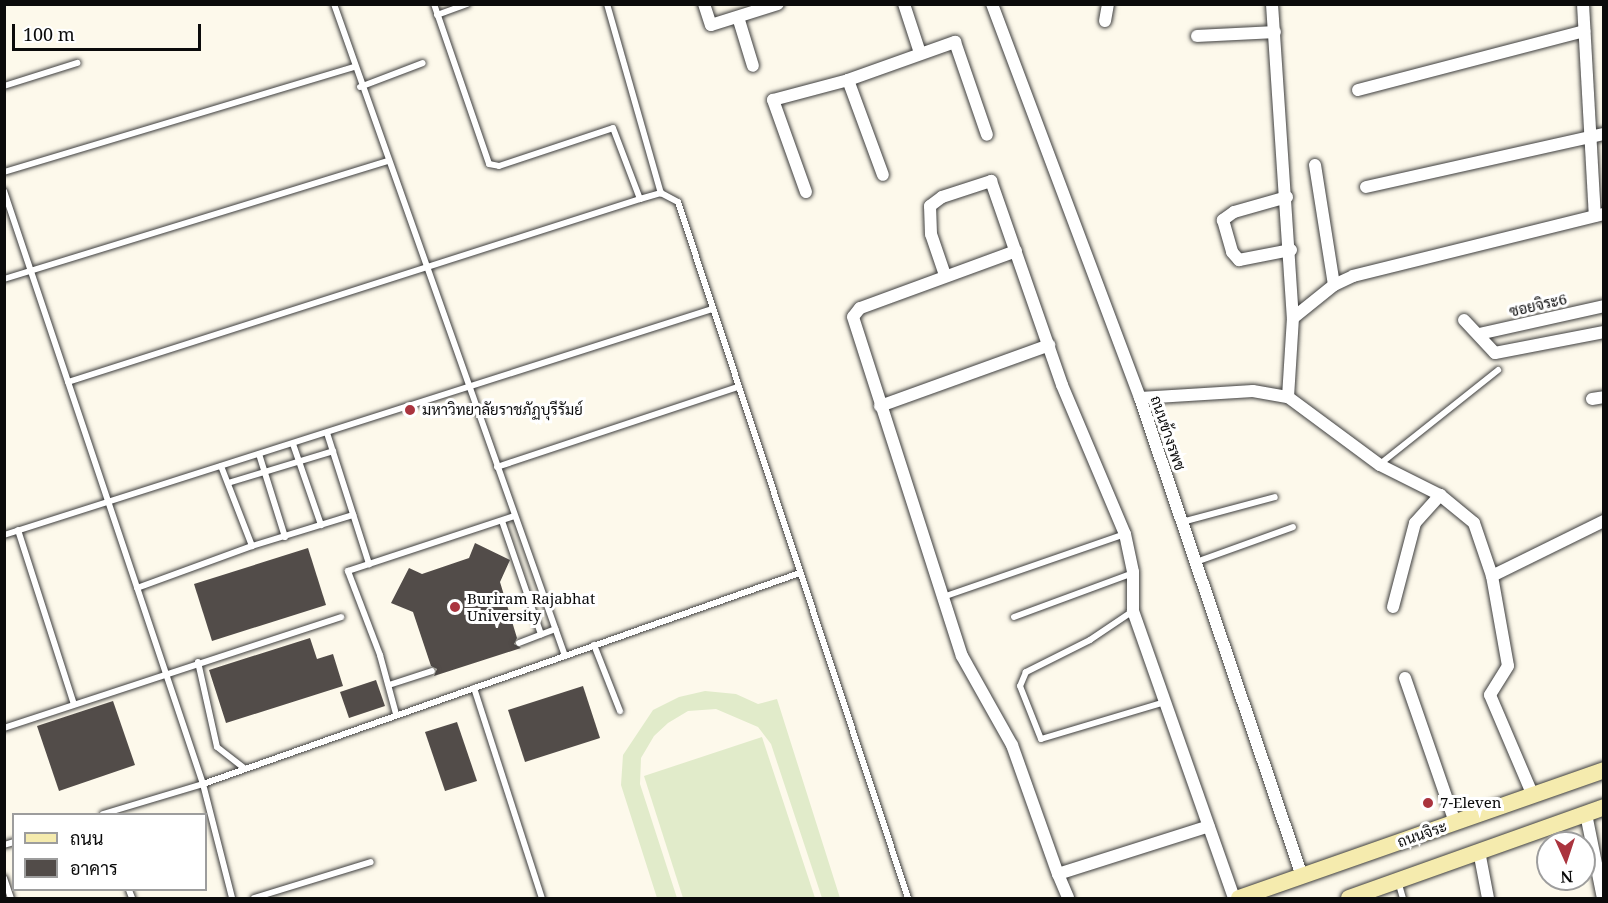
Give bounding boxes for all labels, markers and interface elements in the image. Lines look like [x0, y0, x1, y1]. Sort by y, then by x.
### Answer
scale bar [15, 12, 204, 50]
text: 100 m [23, 22, 75, 46]
street label: ซอยจิระ6 [1507, 290, 1569, 320]
street label: ถนนข้างรพช [1147, 393, 1189, 473]
place label: มหาวิทยาลัยราชภัฏบุรีรัมย์ [422, 401, 583, 419]
marker: มหาวิทยาลัยราชภัฏบุรีรัมย์ [403, 403, 417, 417]
place label: Buriram Rajabhat University [467, 589, 595, 624]
marker: Buriram Rajabhat University [448, 600, 462, 614]
place label: 7-Eleven [1440, 794, 1501, 812]
marker: 7-Eleven [1421, 796, 1435, 810]
legend [12, 813, 207, 891]
street label: ถนนจิระ [1395, 817, 1449, 851]
text: ถนน [70, 826, 103, 850]
north arrow [1536, 831, 1596, 891]
text: อาคาร [70, 856, 118, 880]
text: N [1560, 866, 1574, 888]

